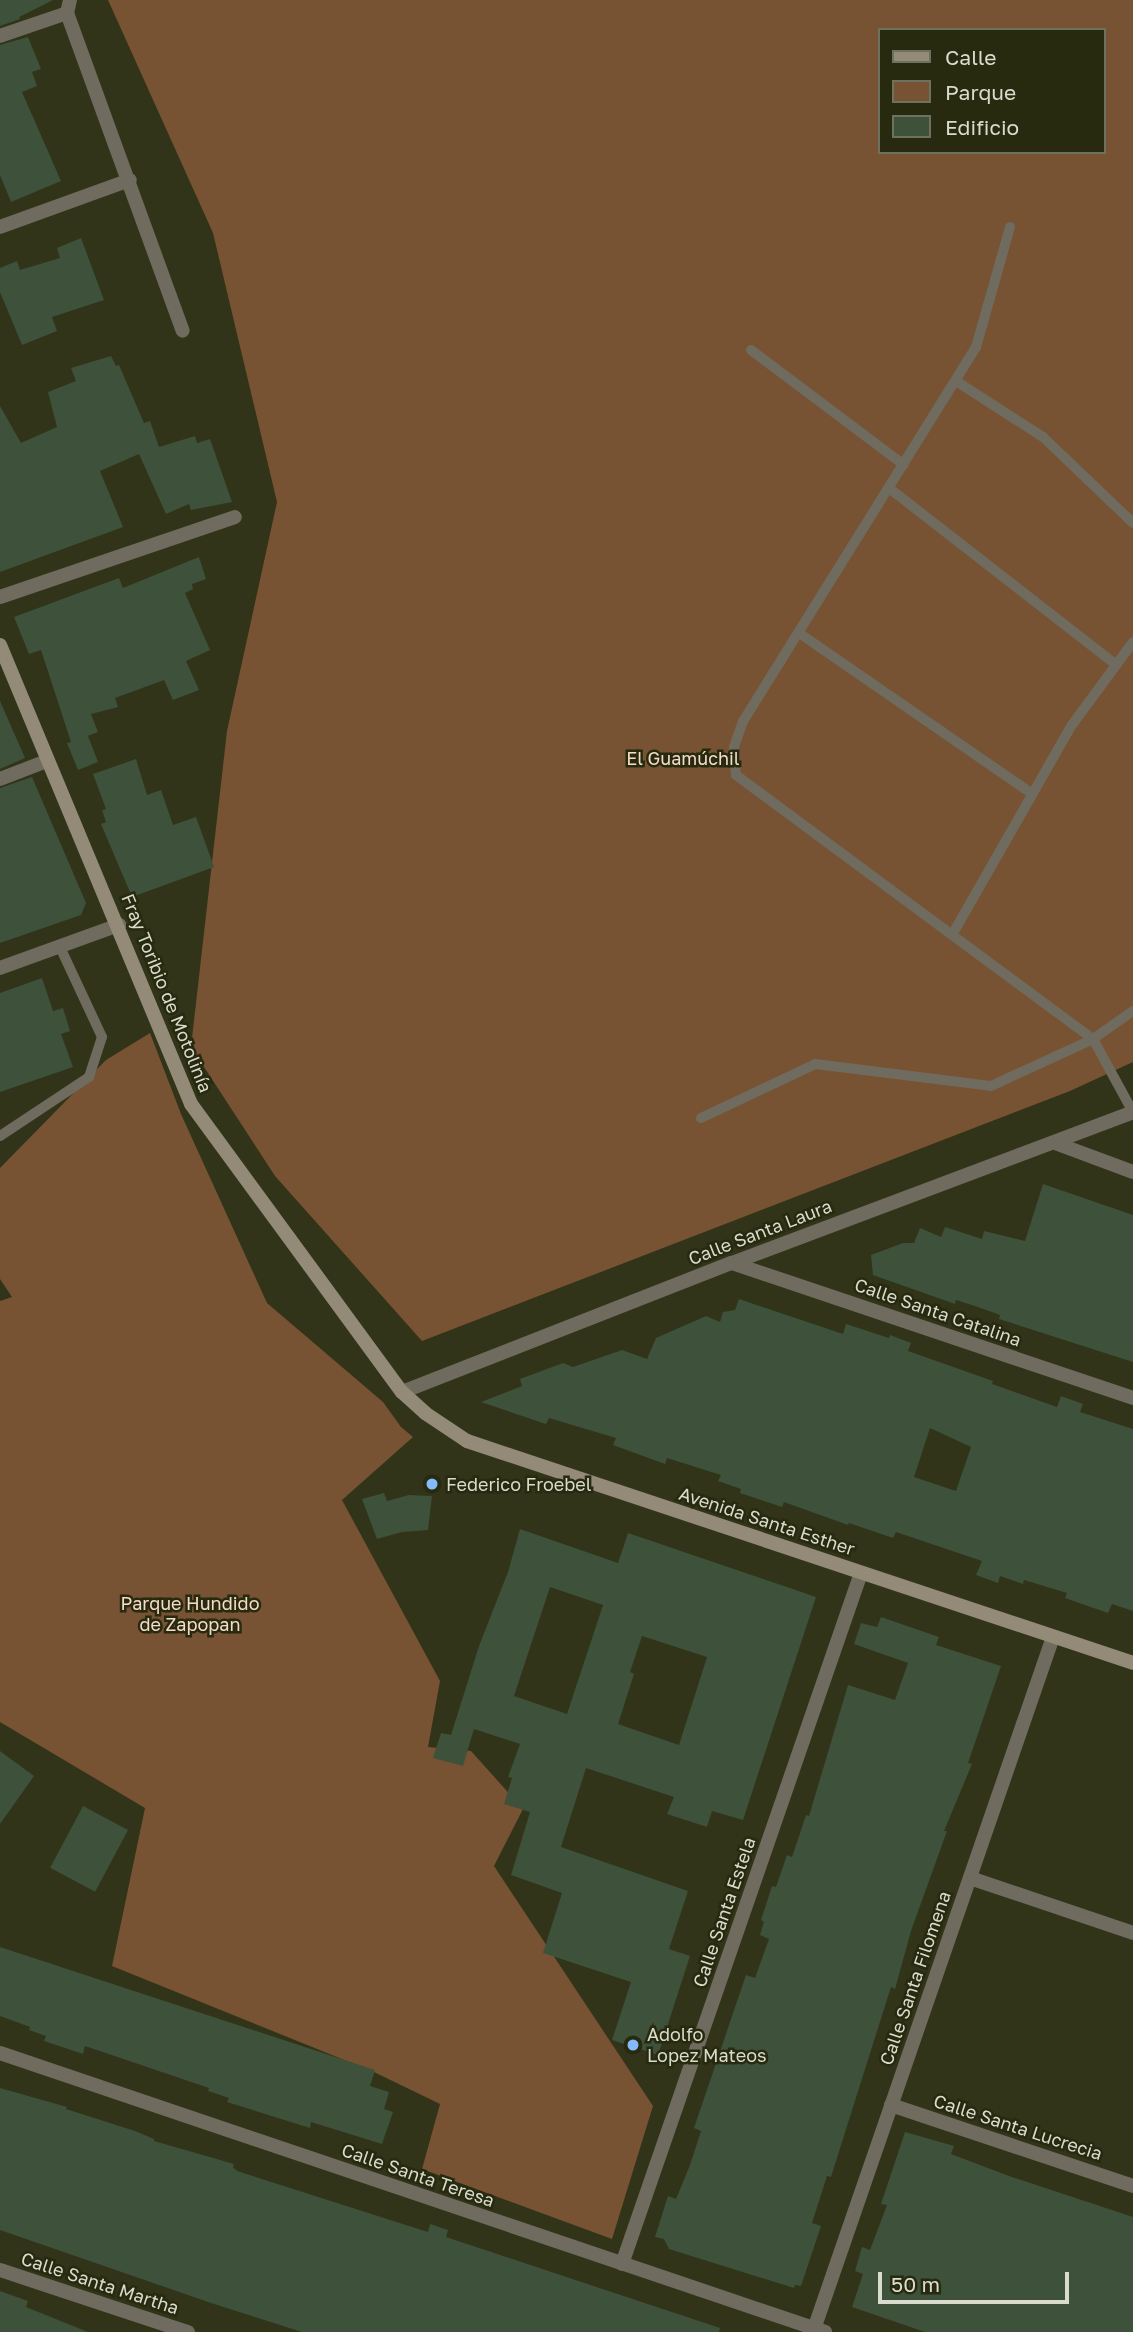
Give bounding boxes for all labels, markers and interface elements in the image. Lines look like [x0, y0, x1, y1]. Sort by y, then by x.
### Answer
legend [878, 28, 1105, 154]
text: Calle [945, 44, 997, 70]
text: Parque [945, 79, 1016, 105]
text: Edificio [945, 114, 1019, 140]
park label: El Guamúchil [626, 747, 740, 769]
street label: Fray Toribio de Motolinía [117, 891, 217, 1095]
street label: Calle Santa Laura [685, 1195, 835, 1269]
street label: Calle Santa Catalina [852, 1273, 1024, 1351]
place label: Federico Froebel [446, 1473, 591, 1495]
marker: Federico Froebel [424, 1476, 440, 1492]
street label: Avenida Santa Esther [676, 1482, 858, 1560]
park label: Parque Hundido de Zapopan [121, 1593, 259, 1636]
street label: Calle Santa Estela [688, 1834, 760, 1990]
street label: Calle Santa Filomena [875, 1888, 955, 2068]
place label: Adolfo Lopez Mateos [647, 2024, 767, 2066]
marker: Adolfo Lopez Mateos [625, 2037, 641, 2053]
street label: Calle Santa Lucrecia [931, 2090, 1105, 2164]
street label: Calle Santa Teresa [339, 2139, 497, 2211]
street label: Calle Santa Martha [18, 2247, 182, 2319]
scale bar [881, 2258, 1072, 2302]
text: 50 m [891, 2271, 940, 2297]

